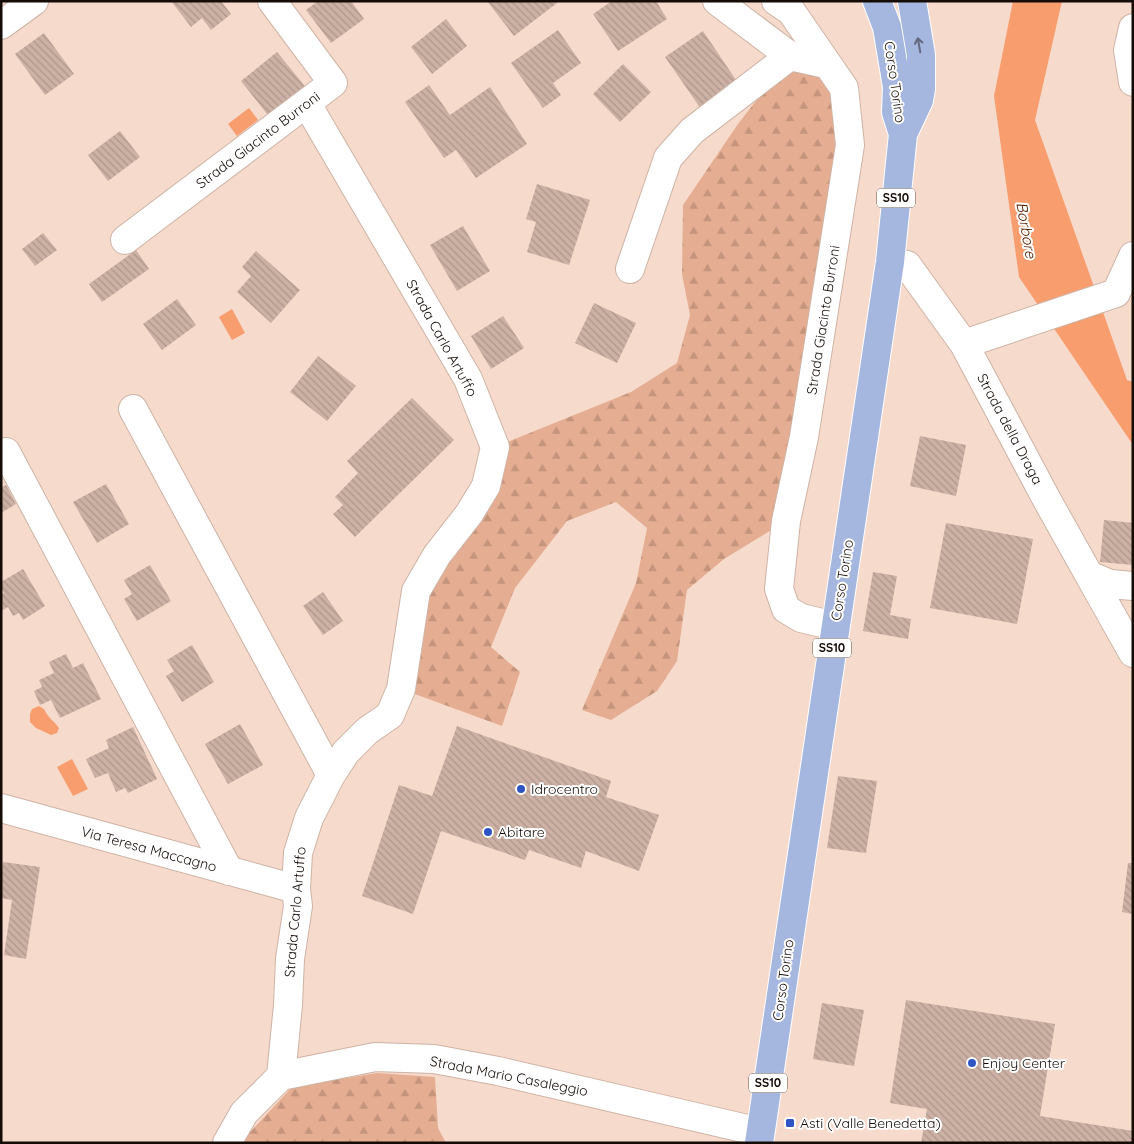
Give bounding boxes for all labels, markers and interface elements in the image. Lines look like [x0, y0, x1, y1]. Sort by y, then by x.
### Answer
one-way arrow [914, 37, 924, 53]
street label: Corso Torino [880, 40, 910, 124]
street label: Strada Giacinto Burroni [192, 87, 324, 193]
road number: SS10 [877, 188, 915, 208]
water label: Borbore [1012, 200, 1041, 260]
street label: Strada Giacinto Burroni [802, 244, 844, 396]
street label: Strada Carlo Artuffo [402, 276, 482, 400]
street label: Strada della Draga [973, 370, 1047, 488]
street label: Corso Torino [827, 538, 857, 622]
road number: SS10 [813, 638, 851, 658]
place label: Idrocentro [531, 780, 598, 798]
marker: Idrocentro [515, 783, 527, 795]
street label: Via Teresa Maccagno [79, 822, 219, 876]
place label: Abitare [498, 823, 545, 841]
marker: Abitare [482, 826, 494, 838]
street label: Strada Carlo Artuffo [280, 846, 310, 978]
street label: Corso Torino [768, 938, 798, 1022]
street label: Strada Mario Casaleggio [429, 1052, 589, 1100]
place label: Enjoy Center [982, 1054, 1066, 1072]
marker: Enjoy Center [966, 1057, 978, 1069]
road number: SS10 [749, 1074, 787, 1092]
place label: Asti (Valle Benedetta) [800, 1114, 941, 1132]
marker: Asti (Valle Benedetta) [784, 1117, 796, 1129]

